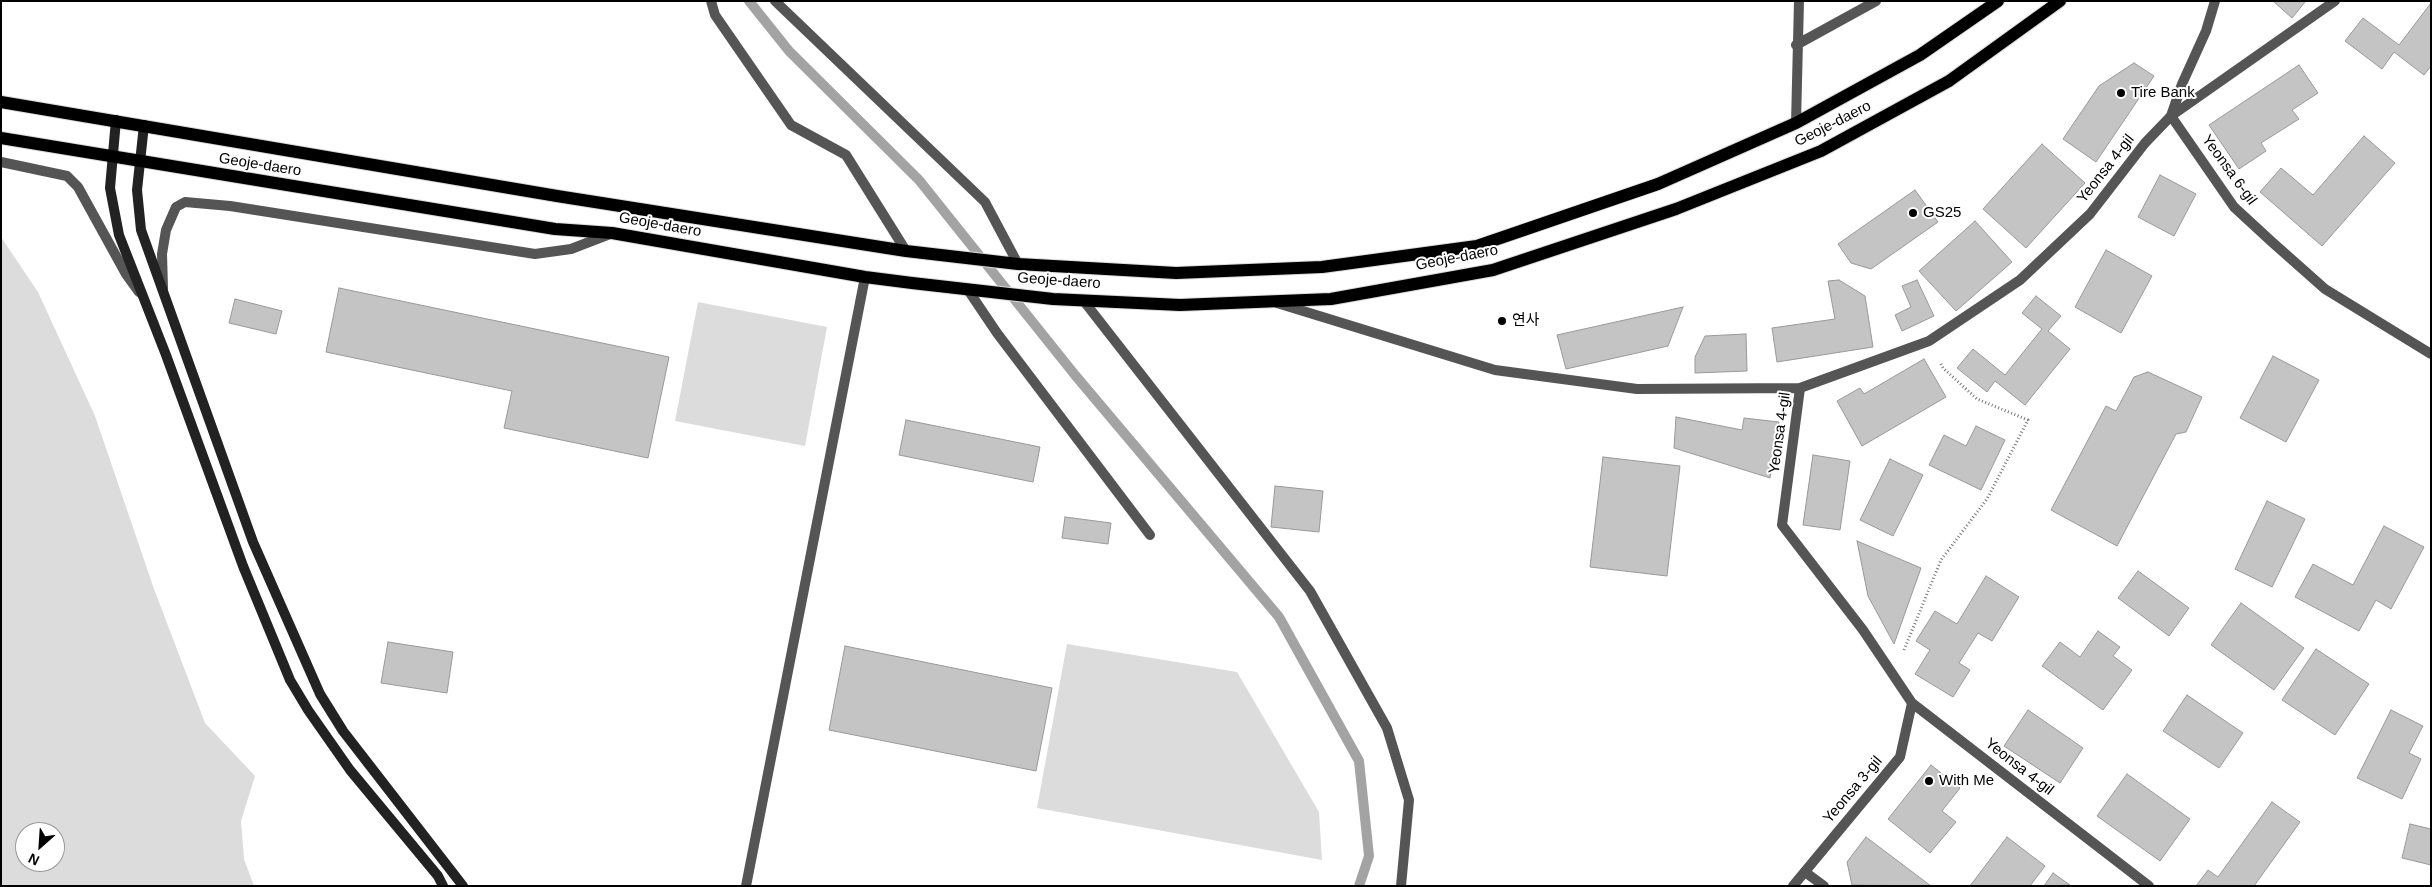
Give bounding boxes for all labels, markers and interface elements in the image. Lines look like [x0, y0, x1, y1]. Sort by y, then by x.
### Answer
place label: Tire Bank [2131, 84, 2195, 102]
marker: Tire Bank [2115, 87, 2127, 99]
street label: Geoje-daero [1792, 97, 1874, 151]
street label: Yeonsa 4-gil [2074, 131, 2138, 207]
street label: Yeonsa 6-gil [2198, 132, 2260, 208]
street label: Geoje-daero [217, 150, 303, 180]
place label: GS25 [1923, 204, 1961, 222]
marker: GS25 [1907, 207, 1919, 219]
street label: Geoje-daero [617, 209, 703, 241]
street label: Geoje-daero [1414, 241, 1500, 275]
street label: Geoje-daero [1017, 269, 1101, 293]
place label: 연사 [1512, 312, 1540, 330]
marker: 연사 [1496, 315, 1508, 327]
street label: Yeonsa 4-gil [1765, 391, 1795, 475]
street label: Yeonsa 4-gil [1981, 735, 2057, 799]
street label: Yeonsa 3-gil [1820, 753, 1886, 827]
place label: With Me [1939, 772, 1994, 790]
marker: With Me [1923, 775, 1935, 787]
north arrow [15, 822, 65, 872]
text: N [26, 850, 42, 869]

